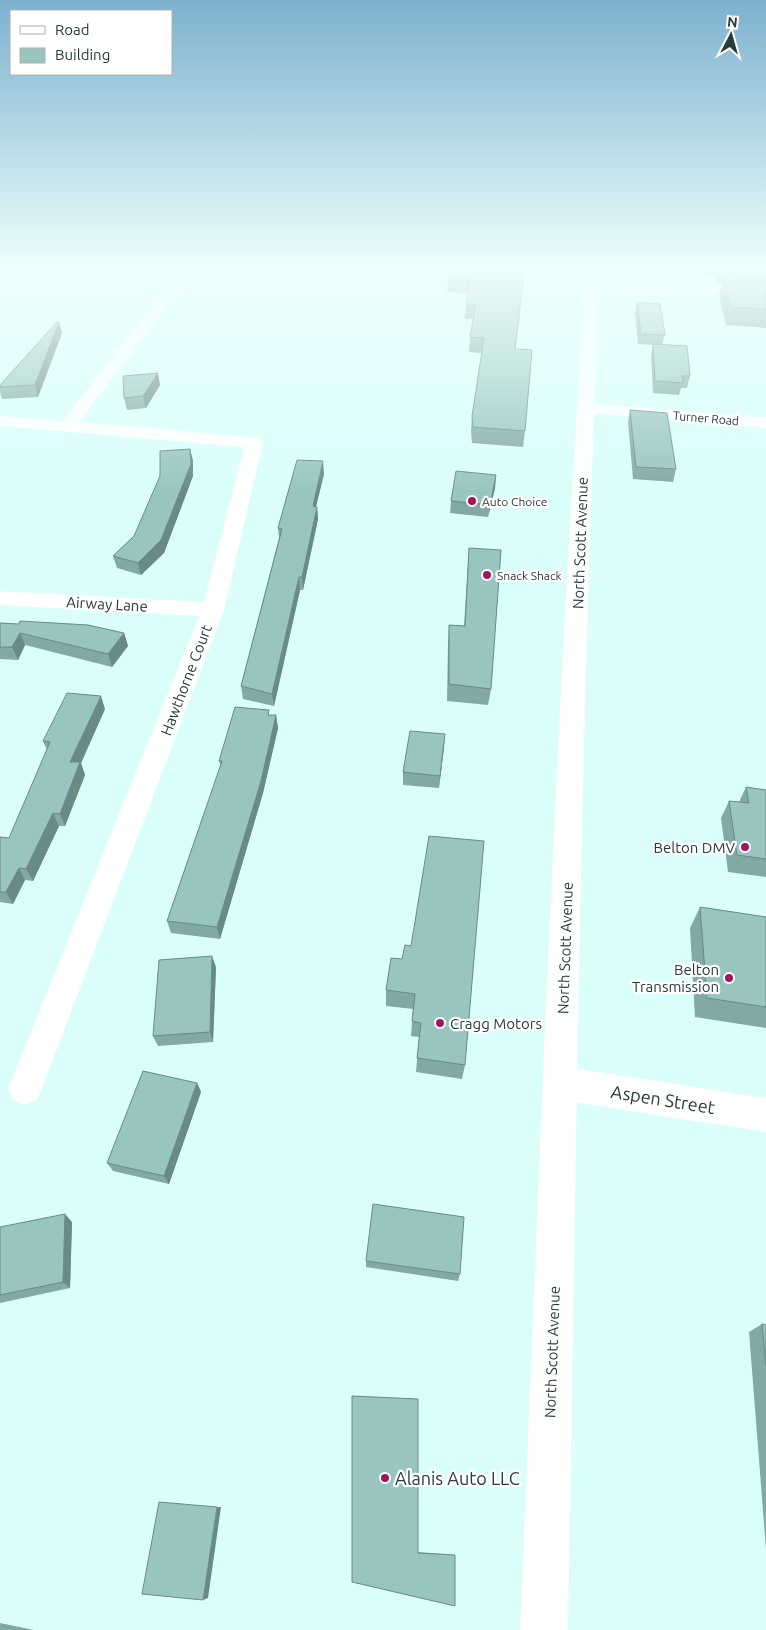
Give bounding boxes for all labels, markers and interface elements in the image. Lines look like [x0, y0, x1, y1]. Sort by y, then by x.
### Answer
legend [10, 10, 172, 75]
north arrow [706, 10, 756, 60]
text: N [726, 14, 738, 31]
text: Road [55, 21, 90, 38]
text: Building [55, 46, 110, 63]
street label: Turner Road [672, 409, 740, 427]
street label: North Scott Avenue [569, 477, 591, 609]
marker: Auto Choice [466, 495, 478, 507]
place label: Auto Choice [482, 495, 547, 508]
marker: Snack Shack [481, 569, 493, 581]
place label: Snack Shack [497, 569, 562, 582]
street label: Airway Lane [66, 593, 148, 615]
street label: Hawthorne Court [157, 622, 215, 738]
place label: Belton DMV [653, 839, 735, 856]
marker: Belton DMV [739, 841, 751, 853]
street label: North Scott Avenue [554, 882, 576, 1014]
place label: Belton Transmission [632, 961, 719, 995]
marker: Belton Transmission [723, 972, 735, 984]
place label: Cragg Motors [450, 1015, 542, 1032]
marker: Cragg Motors [434, 1017, 446, 1029]
street label: Aspen Street [610, 1081, 716, 1117]
street label: North Scott Avenue [541, 1286, 563, 1418]
place label: Alanis Auto LLC [395, 1468, 520, 1488]
marker: Alanis Auto LLC [379, 1472, 391, 1484]

